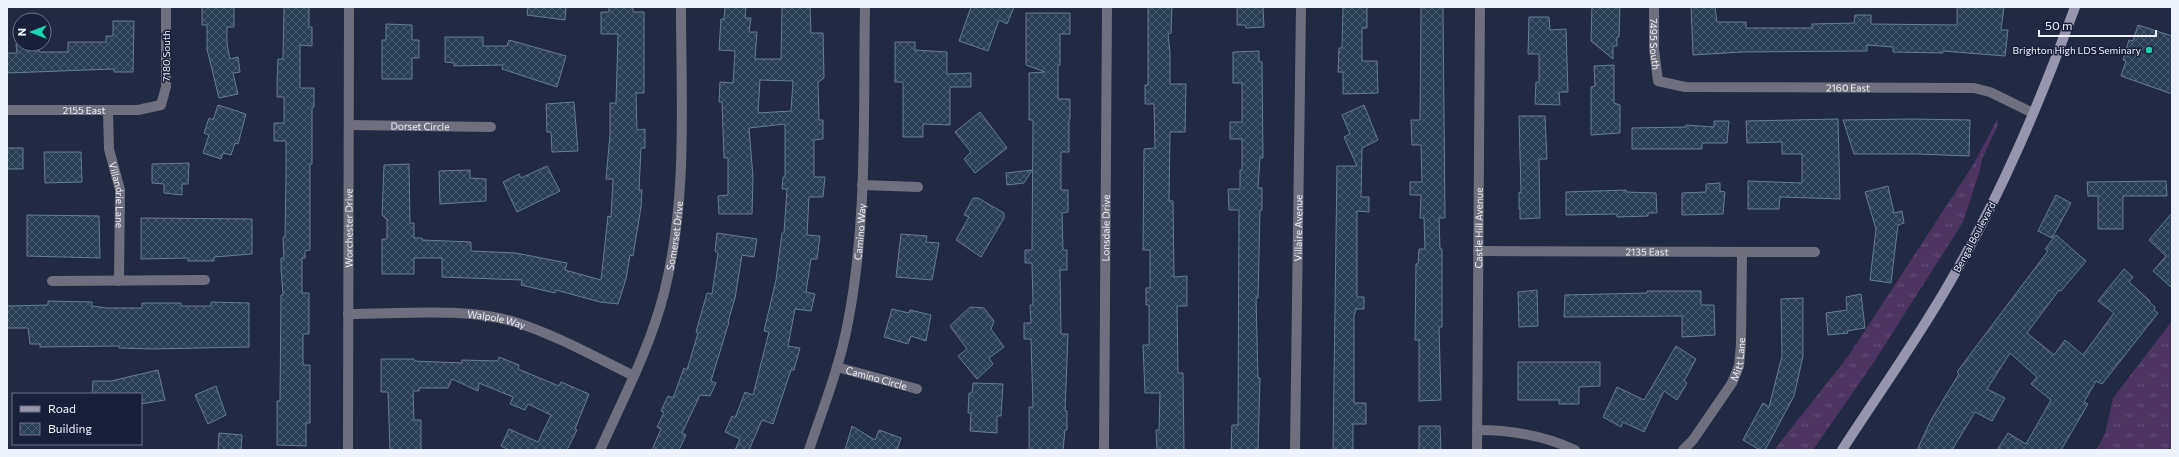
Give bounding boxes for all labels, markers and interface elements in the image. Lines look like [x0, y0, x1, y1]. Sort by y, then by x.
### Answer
north arrow [12, 12, 52, 52]
scale bar [2039, 12, 2156, 38]
street label: 7495 South [1648, 18, 1663, 70]
text: 50 m [2045, 18, 2073, 32]
text: N [15, 28, 28, 36]
street label: 7180 South [160, 30, 172, 82]
place label: Brighton High LDS Seminary [2013, 44, 2141, 56]
marker: Brighton High LDS Seminary [2144, 45, 2154, 55]
street label: 2160 East [1826, 81, 1870, 94]
street label: 2155 East [62, 104, 106, 116]
street label: Dorset Circle [390, 120, 450, 132]
street label: Villandrie Lane [107, 160, 126, 228]
street label: Castle Hill Avenue [1472, 187, 1485, 269]
street label: Worchester Drive [342, 188, 355, 268]
street label: Lonsdale Drive [1099, 194, 1112, 262]
street label: Villaire Avenue [1292, 195, 1304, 261]
street label: Bengal Boulevard [1950, 200, 1998, 274]
street label: Somerset Drive [663, 201, 685, 271]
street label: Camino Way [851, 203, 868, 261]
street label: 2135 East [1625, 245, 1669, 258]
street label: Walpole Way [467, 308, 527, 331]
street label: Mitt Lane [1727, 337, 1747, 383]
street label: Camino Circle [845, 364, 909, 392]
legend [12, 393, 142, 445]
text: Road [48, 401, 76, 415]
text: Building [48, 421, 92, 435]

